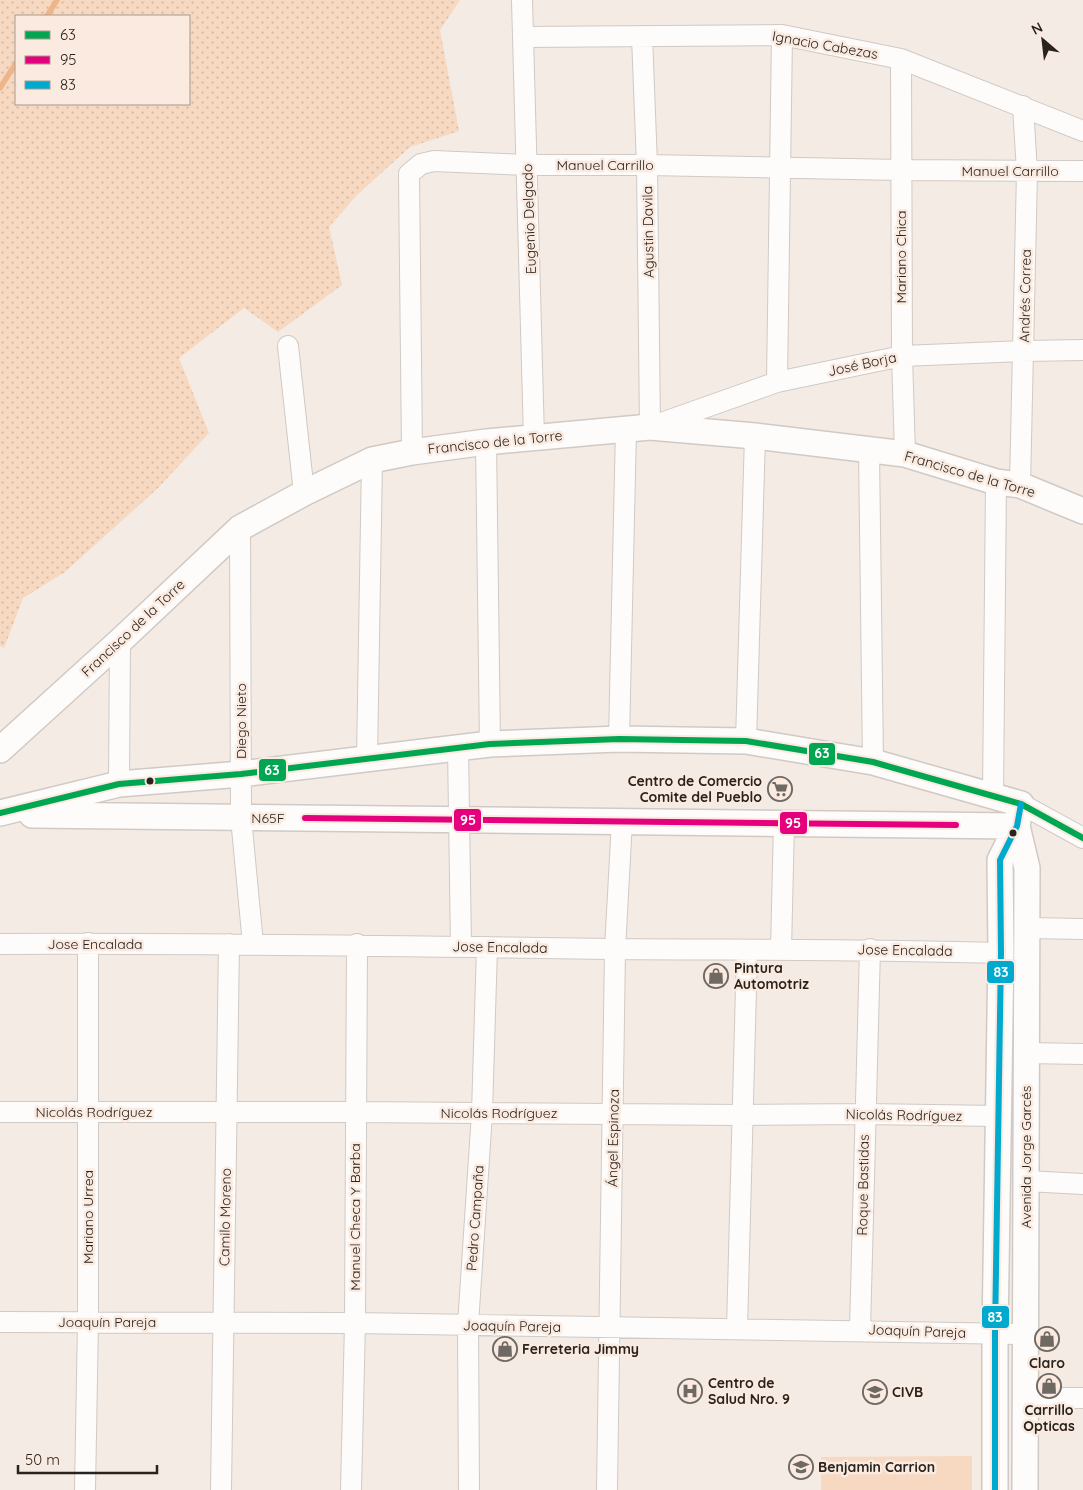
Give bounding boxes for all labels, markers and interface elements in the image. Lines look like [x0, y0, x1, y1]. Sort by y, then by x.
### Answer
legend [15, 15, 190, 105]
north arrow [1018, 15, 1068, 65]
text: N [1028, 18, 1046, 39]
text: 63 [60, 25, 76, 44]
street label: Ignacio Cabezas [771, 27, 879, 63]
text: 95 [60, 50, 77, 69]
text: 83 [60, 75, 76, 94]
street label: Manuel Carrillo [556, 156, 654, 174]
street label: Manuel Carrillo [961, 162, 1059, 180]
street label: Eugenio Delgado [518, 163, 540, 275]
street label: Agustin Davila [638, 186, 658, 278]
street label: Mariano Chica [892, 210, 910, 304]
street label: Andrés Correa [1015, 249, 1035, 343]
street label: José Borja [826, 348, 898, 380]
street label: Francisco de la Torre [427, 426, 563, 458]
street label: Francisco de la Torre [902, 447, 1038, 501]
street label: Francisco de la Torre [77, 575, 189, 681]
street label: Diego Nieto [232, 683, 250, 759]
line badge: 63 [808, 742, 836, 766]
text: 63 [814, 744, 830, 762]
line badge: 63 [258, 758, 287, 782]
text: 63 [264, 761, 280, 779]
place label: Centro de Comercio Comite del Pueblo [628, 772, 762, 806]
unlabelled marker [145, 776, 155, 786]
supermarket icon: Centro de Comercio Comite del Pueblo [767, 776, 793, 802]
line badge: 95 [453, 808, 482, 832]
street label: N65F [251, 809, 285, 827]
text: 95 [460, 811, 476, 829]
line badge: 95 [779, 811, 808, 835]
text: 95 [785, 814, 801, 832]
unlabelled marker [1008, 828, 1018, 838]
street label: Jose Encalada [47, 935, 143, 953]
street label: Jose Encalada [452, 937, 548, 957]
street label: Jose Encalada [857, 940, 953, 960]
place label: Pintura Automotriz [734, 959, 809, 993]
line badge: 83 [986, 960, 1015, 984]
shop icon: Pintura Automotriz [703, 963, 729, 989]
text: 83 [993, 963, 1009, 981]
street label: Avenida Jorge Garcés [1017, 1086, 1035, 1228]
street label: Ángel Espinoza [603, 1089, 623, 1187]
street label: Nicolás Rodríguez [36, 1103, 153, 1121]
street label: Nicolás Rodríguez [441, 1104, 558, 1122]
street label: Nicolás Rodríguez [845, 1105, 963, 1125]
street label: Roque Bastidas [853, 1134, 873, 1236]
street label: Manuel Checa Y Barba [346, 1143, 364, 1291]
street label: Pedro Campaña [462, 1165, 488, 1271]
street label: Camilo Moreno [215, 1168, 235, 1266]
street label: Mariano Urrea [79, 1170, 97, 1264]
line badge: 83 [981, 1305, 1010, 1329]
text: 83 [987, 1308, 1003, 1326]
street label: Joaquín Pareja [58, 1313, 156, 1331]
street label: Joaquín Pareja [463, 1316, 561, 1336]
street label: Joaquín Pareja [868, 1320, 966, 1342]
shop icon: Claro [1034, 1326, 1060, 1352]
shop icon: Ferreteria Jimmy [492, 1336, 518, 1362]
place label: Ferreteria Jimmy [522, 1340, 639, 1358]
place label: Claro [1029, 1354, 1065, 1372]
shop icon: Carrillo Opticas [1036, 1373, 1062, 1399]
place label: Centro de Salud Nro. 9 [708, 1374, 790, 1408]
hospital icon: Centro de Salud Nro. 9 [677, 1378, 703, 1404]
school or university icon: CIVB [862, 1379, 888, 1405]
place label: CIVB [892, 1383, 923, 1401]
place label: Carrillo Opticas [1023, 1401, 1075, 1435]
scale bar [18, 1442, 156, 1474]
text: 50 m [25, 1450, 60, 1469]
school or university icon: Benjamin Carrion [788, 1454, 814, 1480]
place label: Benjamin Carrion [818, 1458, 935, 1476]

